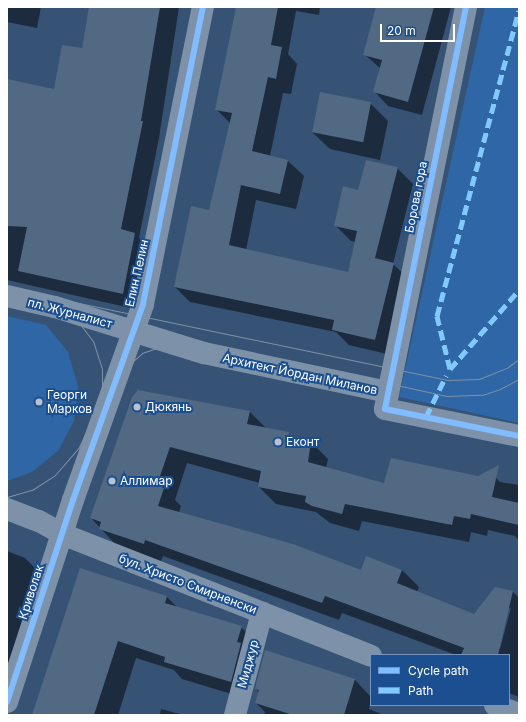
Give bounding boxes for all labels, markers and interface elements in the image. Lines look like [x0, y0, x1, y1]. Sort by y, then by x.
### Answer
scale bar [382, 16, 457, 42]
text: 20 m [387, 23, 416, 38]
street label: Борова гора [402, 160, 430, 234]
street label: Елин Пелин [122, 238, 152, 308]
street label: пл. Журналист [26, 295, 114, 331]
street label: Архитект Йордан Миланов [221, 351, 379, 397]
place label: Георги Марков [47, 388, 92, 416]
marker: Георги Марков [34, 397, 44, 407]
place label: Дюкянь [145, 400, 192, 414]
marker: Дюкянь [132, 402, 142, 412]
place label: Еконт [286, 435, 319, 449]
marker: Еконт [273, 437, 283, 447]
place label: Аллимар [120, 474, 173, 488]
marker: Аллимар [107, 476, 117, 486]
street label: бул. Христо Смирненски [117, 551, 259, 617]
street label: Криволак [15, 563, 47, 621]
street label: Миджур [235, 638, 261, 690]
legend [370, 654, 510, 706]
text: Cycle path [408, 663, 469, 678]
text: Path [408, 683, 433, 698]

